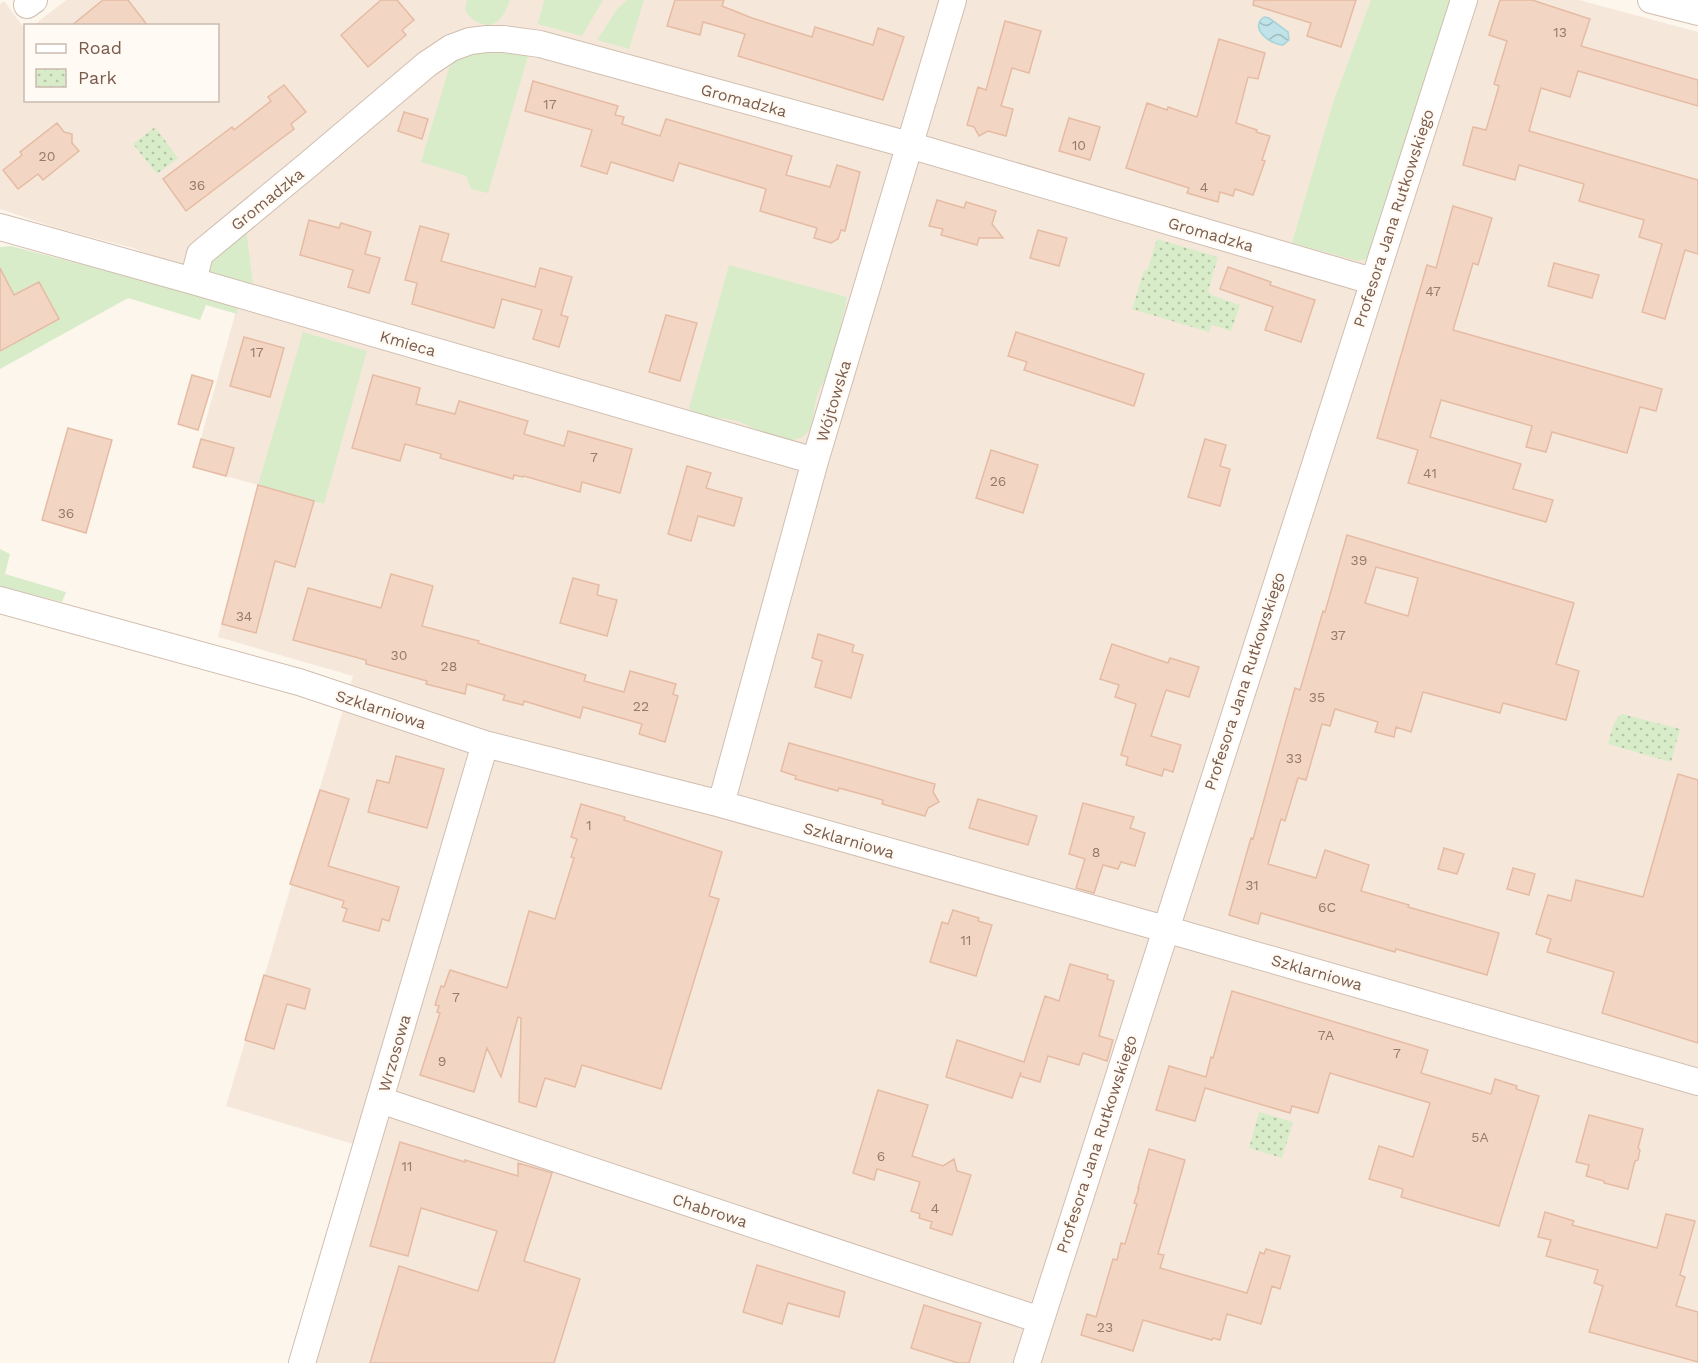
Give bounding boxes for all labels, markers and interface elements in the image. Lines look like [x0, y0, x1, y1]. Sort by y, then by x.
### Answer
legend [24, 24, 219, 102]
house number: 13 [1553, 24, 1567, 40]
text: Road [78, 37, 122, 58]
text: Park [78, 67, 117, 88]
street label: Gromadzka [699, 80, 789, 121]
house number: 17 [543, 96, 557, 112]
street label: Profesora Jana Rutkowskiego [1349, 107, 1438, 330]
house number: 10 [1072, 137, 1086, 153]
house number: 20 [39, 148, 55, 164]
street label: Gromadzka [227, 164, 308, 235]
house number: 36 [189, 177, 205, 193]
house number: 4 [1200, 179, 1208, 195]
street label: Gromadzka [1166, 213, 1256, 256]
house number: 47 [1425, 283, 1441, 299]
street label: Kmieca [378, 326, 438, 361]
house number: 17 [250, 344, 264, 360]
street label: Wójtowska [812, 358, 855, 444]
house number: 7 [590, 449, 598, 465]
house number: 41 [1423, 465, 1437, 481]
house number: 26 [990, 473, 1006, 489]
house number: 36 [58, 505, 74, 521]
house number: 39 [1351, 552, 1367, 568]
street label: Profesora Jana Rutkowskiego [1200, 570, 1289, 793]
house number: 34 [236, 608, 252, 624]
house number: 37 [1330, 627, 1346, 643]
house number: 30 [391, 647, 407, 663]
house number: 28 [441, 658, 457, 674]
street label: Szklarniowa [333, 686, 429, 733]
house number: 35 [1309, 689, 1325, 705]
house number: 22 [633, 698, 649, 714]
house number: 33 [1286, 750, 1302, 766]
house number: 1 [586, 817, 592, 833]
street label: Szklarniowa [801, 818, 897, 863]
house number: 8 [1092, 844, 1100, 860]
house number: 31 [1245, 877, 1259, 893]
house number: 6C [1318, 899, 1336, 915]
house number: 11 [961, 932, 971, 948]
street label: Szklarniowa [1269, 950, 1365, 995]
house number: 7 [452, 989, 460, 1005]
street label: Wrzosowa [374, 1012, 415, 1094]
house number: 7A [1318, 1027, 1334, 1043]
street label: Profesora Jana Rutkowskiego [1052, 1033, 1141, 1256]
house number: 7 [1393, 1045, 1401, 1061]
house number: 9 [438, 1053, 446, 1069]
house number: 5A [1471, 1129, 1489, 1145]
house number: 6 [877, 1148, 885, 1164]
house number: 11 [402, 1158, 412, 1174]
street label: Chabrowa [670, 1189, 750, 1232]
house number: 4 [931, 1200, 939, 1216]
house number: 23 [1097, 1319, 1113, 1335]

